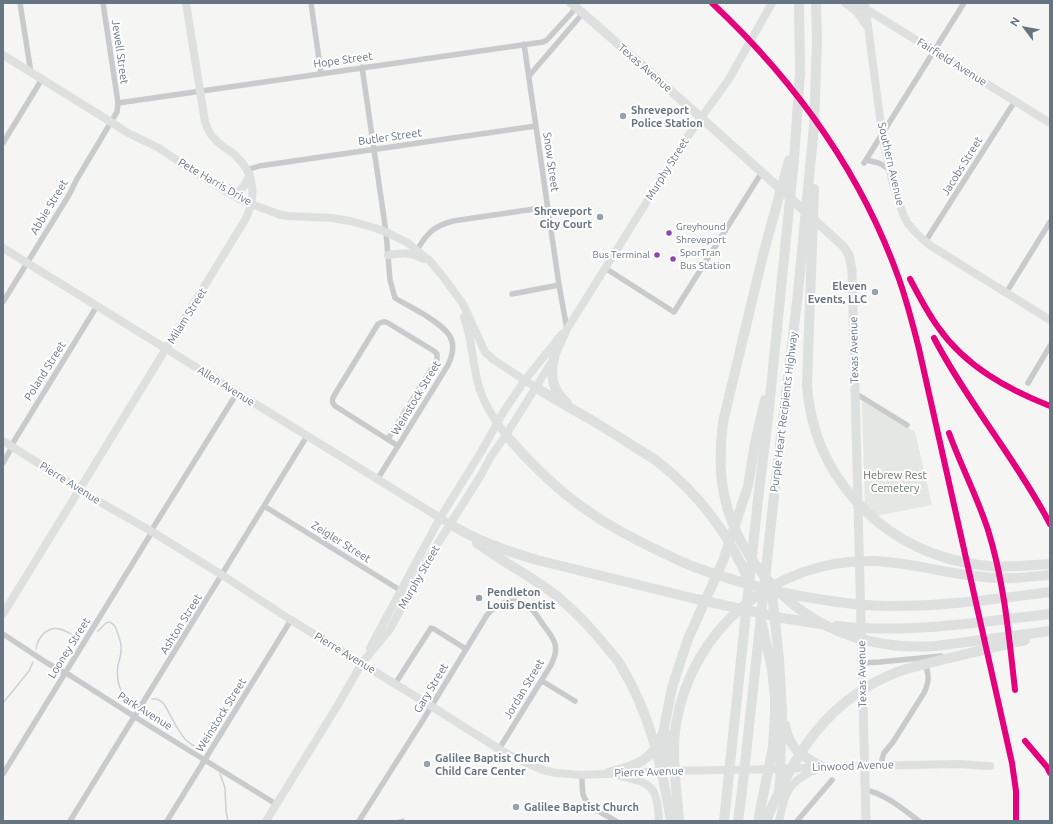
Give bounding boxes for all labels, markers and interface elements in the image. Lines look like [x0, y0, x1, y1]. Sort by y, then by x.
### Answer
north arrow [1005, 8, 1045, 48]
text: N [1008, 15, 1022, 28]
street label: Jewell Street [109, 19, 131, 85]
street label: Fairfield Avenue [915, 35, 989, 89]
street label: Texas Avenue [615, 41, 675, 95]
street label: Hope Street [312, 49, 374, 71]
place label: Shreveport Police Station [631, 103, 703, 129]
marker: Shreveport Police Station [618, 111, 628, 121]
street label: Southern Avenue [875, 121, 907, 207]
street label: Butler Street [357, 126, 423, 148]
street label: Snow Street [540, 131, 562, 193]
street label: Jacobs Street [939, 134, 985, 198]
street label: Murphy Street [643, 135, 691, 203]
street label: Pete Harris Drive [176, 156, 254, 208]
street label: Abbie Street [27, 177, 71, 237]
place label: Shreveport City Court [534, 204, 592, 230]
marker: Shreveport City Court [595, 212, 605, 222]
place label: Greyhound Shreveport [676, 221, 726, 244]
marker: Greyhound Shreveport [664, 228, 674, 238]
place label: SporTran Bus Station [680, 247, 731, 270]
place label: Bus Terminal [592, 249, 650, 261]
marker: Bus Terminal [652, 250, 662, 260]
marker: SporTran Bus Station [668, 254, 678, 264]
place label: Eleven Events, LLC [808, 279, 867, 305]
street label: Milam Street [165, 286, 209, 346]
marker: Eleven Events, LLC [870, 287, 880, 297]
street label: Texas Avenue [847, 316, 861, 384]
street label: Purple Heart Recipients Highway [768, 331, 800, 493]
street label: Poland Street [22, 339, 68, 403]
street label: Weinstock Street [389, 358, 443, 438]
street label: Allen Avenue [195, 363, 257, 409]
street label: Pierre Avenue [37, 459, 103, 507]
park label: Hebrew Rest Cemetery [863, 468, 927, 494]
street label: Zeigler Street [309, 518, 373, 566]
street label: Murphy Street [395, 543, 443, 611]
place label: Pendleton Louis Dentist [487, 585, 555, 611]
street label: Ashton Street [157, 591, 205, 657]
marker: Pendleton Louis Dentist [474, 593, 484, 603]
street label: Looney Street [45, 615, 93, 681]
street label: Pierre Avenue [312, 629, 378, 677]
street label: Texas Avenue [855, 640, 869, 708]
street label: Jordan Street [501, 657, 547, 721]
street label: Gary Street [411, 661, 451, 715]
street label: Weinstock Street [193, 676, 249, 754]
street label: Park Avenue [115, 689, 175, 733]
place label: Galilee Baptist Church Child Care Center [435, 751, 550, 777]
street label: Linwood Avenue [812, 758, 894, 774]
marker: Galilee Baptist Church Child Care Center [422, 759, 432, 769]
street label: Pierre Avenue [614, 764, 684, 780]
place label: Galilee Baptist Church [524, 800, 639, 814]
marker: Galilee Baptist Church [511, 802, 521, 812]

